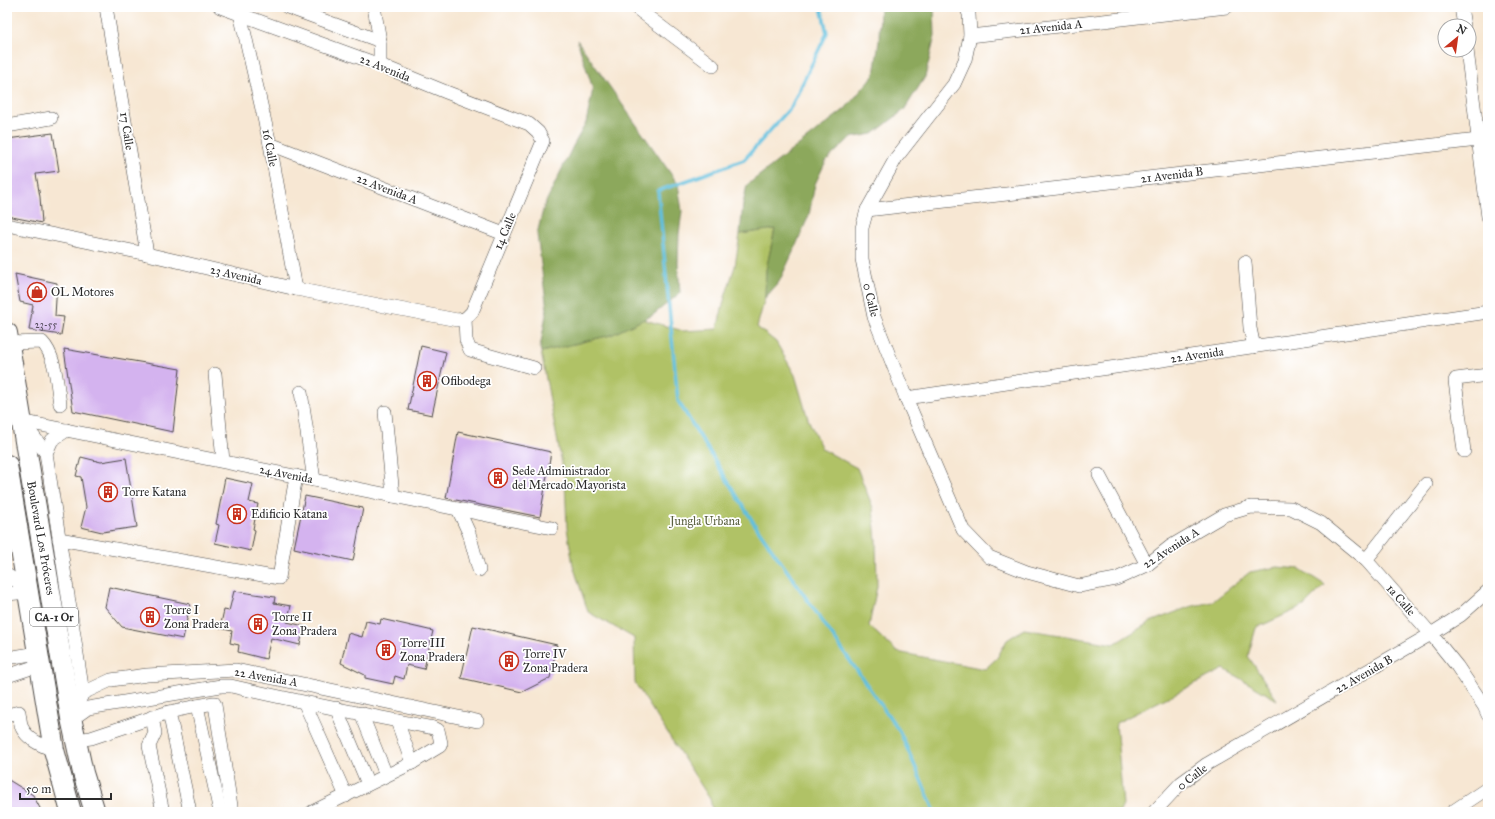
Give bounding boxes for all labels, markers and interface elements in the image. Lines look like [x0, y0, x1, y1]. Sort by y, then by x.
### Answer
street label: 21 Avenida A [1019, 17, 1083, 37]
north arrow [1437, 18, 1477, 58]
text: N [1454, 22, 1469, 38]
street label: 22 Avenida [358, 52, 413, 85]
street label: 17 Calle [117, 111, 137, 151]
street label: 16 Calle [259, 128, 281, 168]
street label: 21 Avenida B [1140, 164, 1204, 186]
street label: 22 Avenida A [355, 171, 419, 207]
street label: 14 Calle [491, 210, 519, 252]
street label: 23 Avenida [209, 262, 264, 288]
shop icon: OL Motores [26, 281, 48, 303]
street label: 0 Calle [860, 282, 882, 318]
place label: OL Motores [51, 285, 114, 299]
house number: 23-55 [35, 319, 58, 331]
street label: 22 Avenida [1170, 344, 1225, 366]
building icon: Ofibodega [416, 370, 438, 392]
place label: Ofibodega [441, 374, 492, 389]
street label: 24 Avenida [258, 462, 315, 486]
place label: Sede Administrador del Mercado Mayorista [512, 464, 627, 492]
building icon: Sede Administrador del Mercado Mayorista [487, 467, 509, 489]
street label: Boulevard Los Próceres [24, 480, 58, 596]
building icon: Torre Katana [97, 481, 119, 503]
place label: Torre Katana [122, 485, 187, 499]
building icon: Edificio Katana [226, 503, 248, 525]
place label: Edificio Katana [251, 507, 328, 521]
park label: Jungla Urbana [668, 514, 741, 529]
street label: 22 Avenida A [1140, 525, 1202, 571]
street label: 1a Calle [1384, 581, 1418, 619]
place label: Torre I Zona Pradera [164, 603, 230, 631]
building icon: Torre I Zona Pradera [139, 606, 161, 628]
road number: CA-1 Or [30, 608, 78, 626]
place label: Torre II Zona Pradera [272, 610, 338, 638]
building icon: Torre II Zona Pradera [247, 613, 269, 635]
place label: Torre III Zona Pradera [400, 636, 466, 664]
building icon: Torre III Zona Pradera [375, 639, 397, 661]
place label: Torre IV Zona Pradera [523, 647, 589, 675]
building icon: Torre IV Zona Pradera [498, 650, 520, 672]
street label: 22 Avenida B [1333, 652, 1395, 696]
street label: 22 Avenida A [233, 665, 299, 689]
street label: 0 Calle [1174, 761, 1210, 793]
scale bar [20, 775, 111, 801]
text: 50 m [26, 782, 51, 796]

